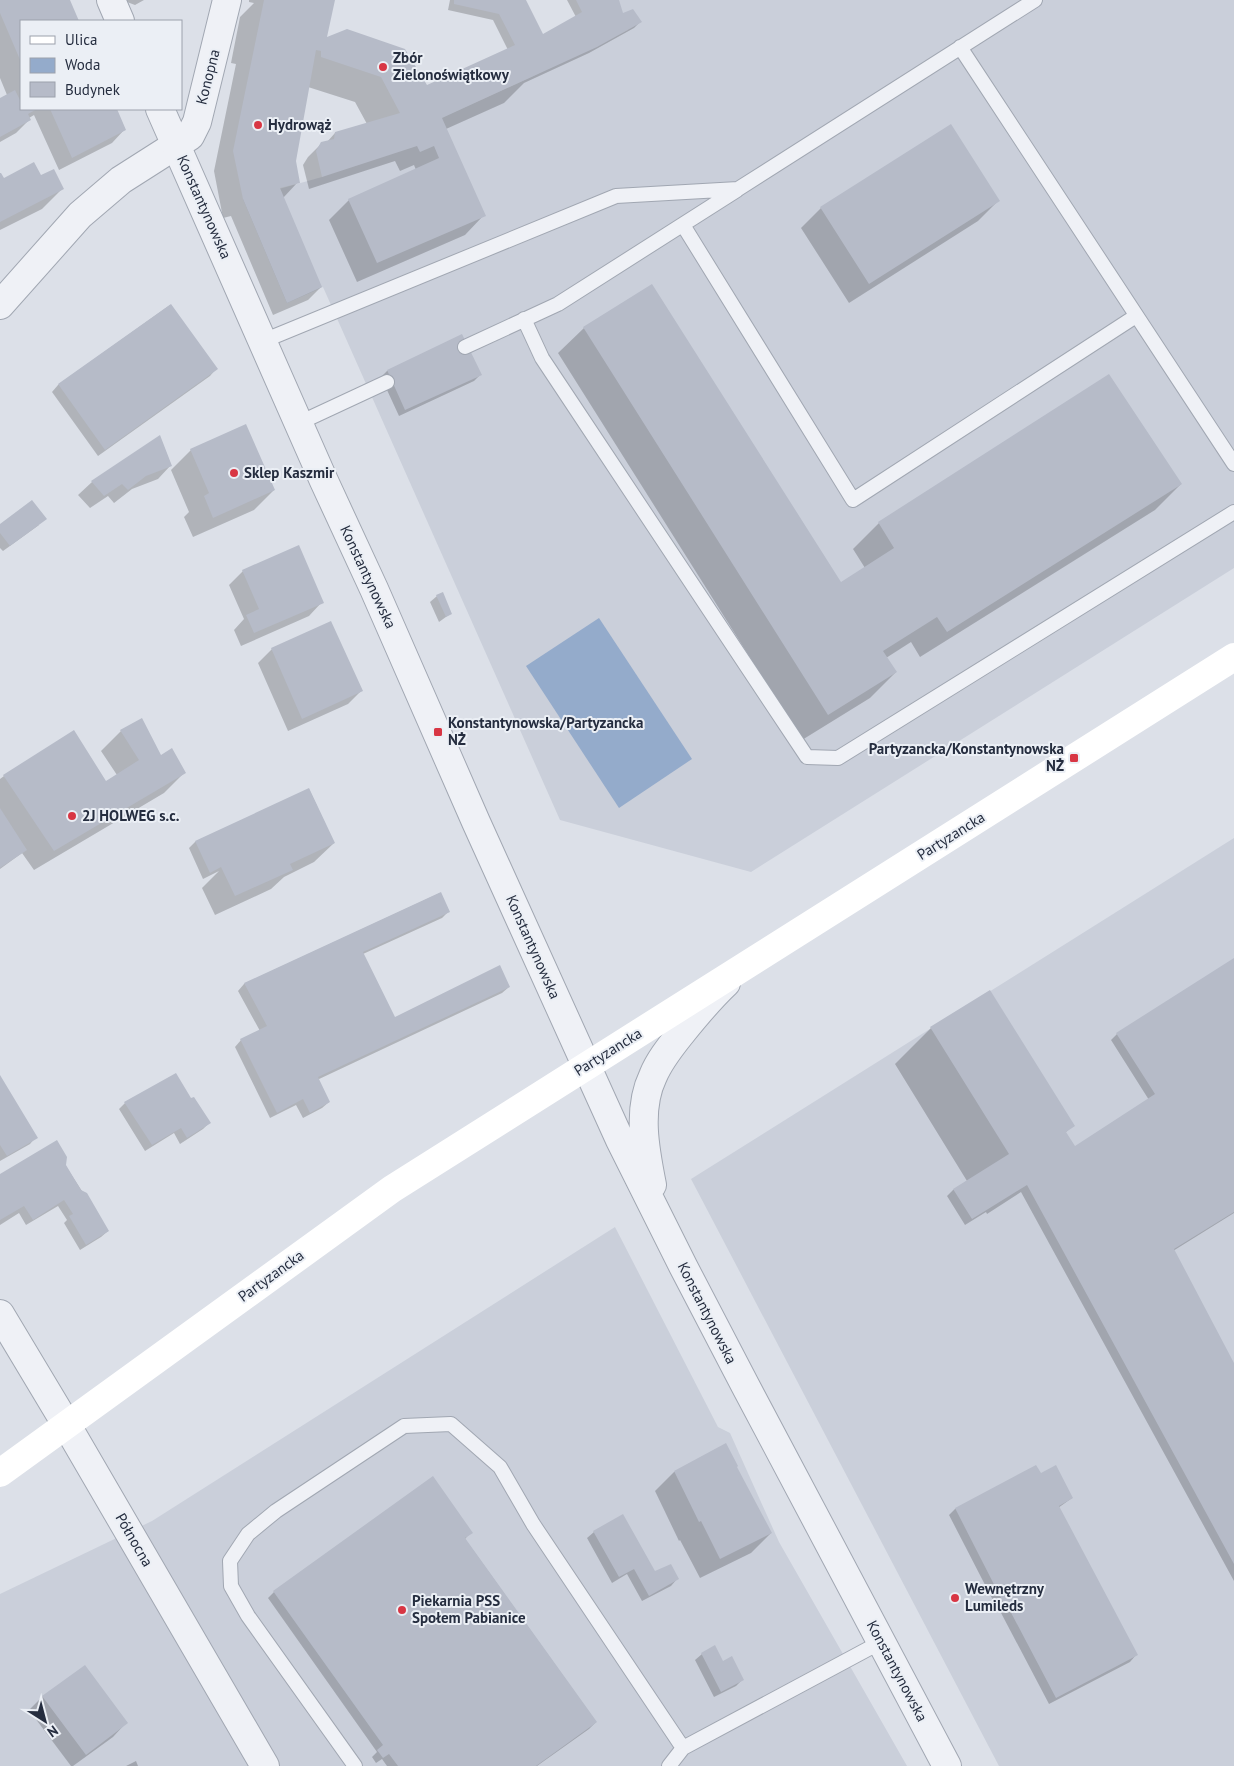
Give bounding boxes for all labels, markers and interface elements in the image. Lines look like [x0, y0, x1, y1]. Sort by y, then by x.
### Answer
legend [20, 20, 182, 110]
text: Ulica [65, 30, 97, 49]
street label: Konopna [191, 47, 224, 107]
place label: Zbór Zielonoświątkowy [393, 48, 510, 84]
text: Woda [65, 55, 100, 74]
marker: Zbór Zielonoświątkowy [377, 61, 389, 73]
text: Budynek [65, 80, 121, 99]
place label: Hydrowąż [268, 115, 331, 134]
marker: Hydrowąż [252, 119, 264, 131]
street label: Konstantynowska [173, 152, 236, 262]
place label: Sklep Kaszmir [244, 463, 335, 482]
marker: Sklep Kaszmir [228, 467, 240, 479]
street label: Konstantynowska [336, 522, 401, 631]
place label: Konstantynowska/Partyzancka NŻ [448, 713, 643, 749]
marker: Konstantynowska/Partyzancka NŻ [432, 726, 444, 738]
place label: Partyzancka/Konstantynowska NŻ [869, 739, 1064, 775]
marker: Partyzancka/Konstantynowska NŻ [1068, 752, 1080, 764]
place label: 2J HOLWEG s.c. [82, 806, 180, 825]
street label: Partyzancka [913, 807, 988, 864]
marker: 2J HOLWEG s.c. [66, 810, 78, 822]
street label: Konstantynowska [502, 892, 565, 1002]
street label: Partyzancka [570, 1023, 645, 1080]
street label: Partyzancka [234, 1245, 307, 1306]
street label: Konstantynowska [674, 1259, 741, 1367]
street label: Północna [111, 1509, 157, 1570]
place label: Wewnętrzny Lumileds [965, 1579, 1045, 1615]
place label: Piekarnia PSS Społem Pabianice [412, 1591, 526, 1627]
marker: Wewnętrzny Lumileds [949, 1592, 961, 1604]
marker: Piekarnia PSS Społem Pabianice [396, 1604, 408, 1616]
street label: Konstantynowska [863, 1617, 932, 1725]
north arrow [20, 1696, 70, 1746]
text: N [44, 1722, 62, 1742]

